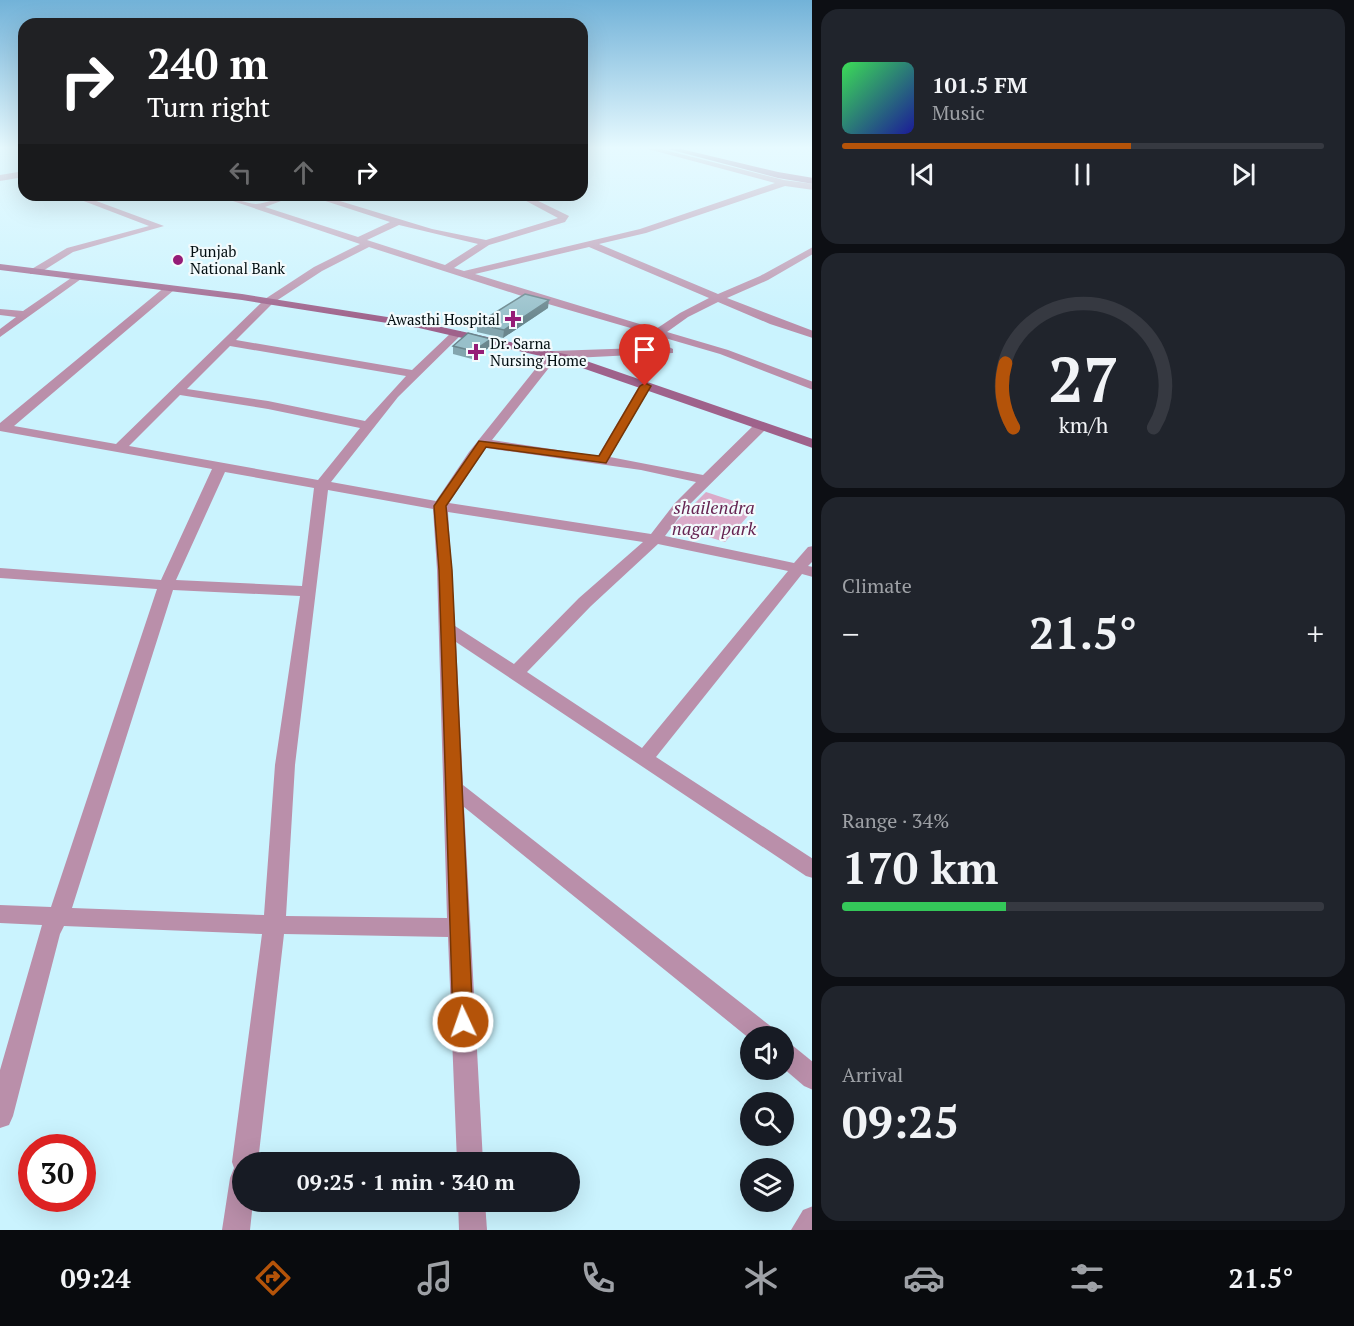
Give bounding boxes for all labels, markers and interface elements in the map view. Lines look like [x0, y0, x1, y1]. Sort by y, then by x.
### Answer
text: 240 m [147, 35, 268, 91]
icon: right [48, 42, 126, 120]
text: 101.5 FM [932, 70, 1027, 99]
text: Turn right [147, 89, 270, 125]
text: Music [932, 99, 985, 126]
icon: left [224, 156, 257, 189]
icon: ahead [287, 156, 320, 189]
icon: right [350, 156, 383, 189]
icon: previous [906, 158, 939, 191]
icon: pause [1066, 158, 1099, 191]
icon: next [1227, 158, 1260, 191]
place label: Punjab National Bank [190, 241, 285, 278]
marker: Punjab National Bank [171, 253, 185, 267]
place label: Awasthi Hospital [387, 309, 500, 329]
marker: Awasthi Hospital [504, 310, 522, 328]
pin [619, 324, 670, 386]
place label: Dr. Sarna Nursing Home [490, 333, 587, 370]
icon: arrive [628, 333, 661, 366]
text: 27 [1048, 337, 1118, 420]
marker: Dr. Sarna Nursing Home [467, 343, 485, 361]
text: km/h [1058, 411, 1108, 439]
park label: shailendra nagar park [672, 495, 756, 540]
text: Climate [842, 572, 912, 599]
text: 21.5° [1029, 602, 1137, 662]
text: − [842, 612, 860, 655]
text: + [1306, 612, 1324, 655]
text: Range · 34% [842, 807, 949, 834]
text: 170 km [842, 837, 998, 897]
position arrow [431, 990, 495, 1054]
map controls [740, 1026, 794, 1212]
button: sound [740, 1026, 794, 1080]
text: Arrival [842, 1061, 903, 1088]
text: 09:25 [842, 1091, 959, 1151]
button: search [740, 1092, 794, 1146]
speed limit sign: 30 [18, 1134, 96, 1212]
button: layers [740, 1158, 794, 1212]
text: 09:25 · 1 min · 340 m [297, 1167, 515, 1196]
icon: directions [252, 1257, 294, 1299]
icon: music [414, 1257, 456, 1299]
icon: phone [577, 1257, 619, 1299]
icon: climate [740, 1257, 782, 1299]
icon: car [903, 1257, 945, 1299]
icon: filters [1066, 1257, 1108, 1299]
text: 09:24 [60, 1260, 131, 1296]
text: 21.5° [1229, 1260, 1294, 1296]

